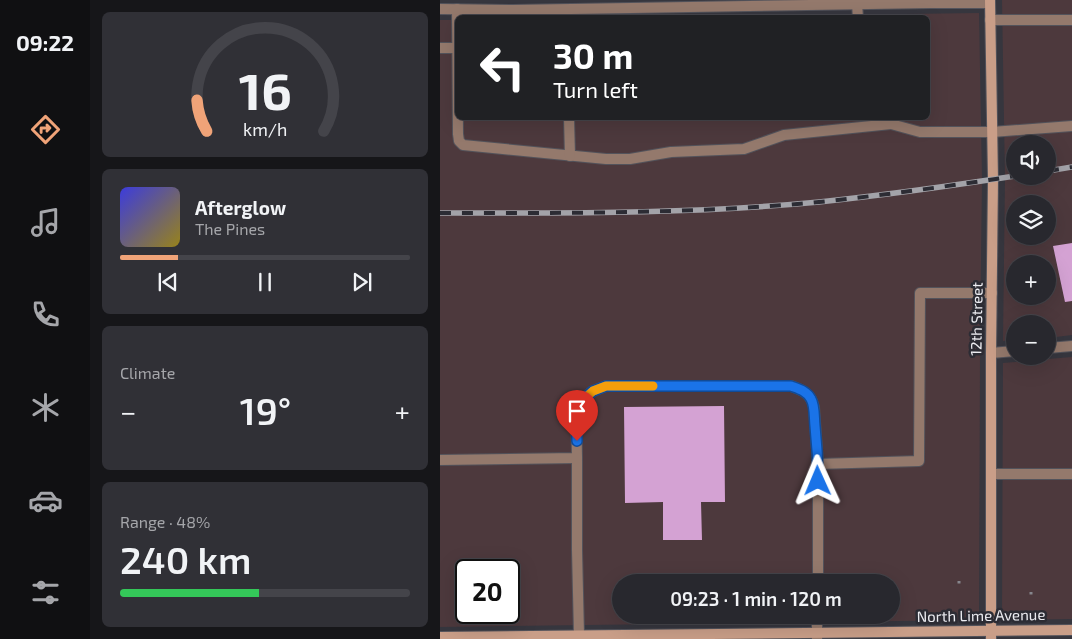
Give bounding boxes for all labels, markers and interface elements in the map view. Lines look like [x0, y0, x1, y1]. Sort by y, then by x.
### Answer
text: 09:22 [16, 29, 74, 55]
text: 30 m [553, 34, 633, 76]
icon: left [470, 35, 535, 100]
text: 16 [238, 58, 292, 120]
text: Turn left [553, 76, 638, 102]
icon: directions [28, 112, 63, 147]
text: km/h [243, 118, 287, 140]
map controls [1006, 135, 1056, 365]
button: sound [1006, 135, 1056, 185]
button: layers [1006, 195, 1056, 245]
text: Afterglow [195, 196, 286, 219]
icon: music [28, 205, 63, 240]
text: The Pines [195, 219, 265, 238]
button: + [1006, 255, 1056, 305]
icon: previous [154, 268, 182, 296]
icon: pause [251, 268, 279, 296]
icon: next [348, 268, 376, 296]
street label: 12th Street [966, 282, 986, 356]
icon: phone [28, 297, 63, 332]
button: − [1006, 315, 1056, 365]
text: Climate [120, 363, 175, 382]
text: 19° [240, 387, 291, 433]
icon: climate [28, 390, 63, 425]
pin [556, 390, 598, 441]
text: − [120, 394, 136, 428]
text: + [395, 394, 410, 428]
icon: arrive [563, 397, 591, 425]
position arrow [791, 454, 843, 506]
icon: car [28, 483, 63, 518]
text: Range · 48% [120, 512, 210, 531]
text: 240 km [120, 536, 251, 582]
speed limit sign: 20 [455, 559, 520, 624]
icon: filters [28, 575, 63, 610]
text: 09:23 · 1 min · 120 m [670, 587, 842, 610]
street label: North Lime Avenue [916, 605, 1046, 625]

